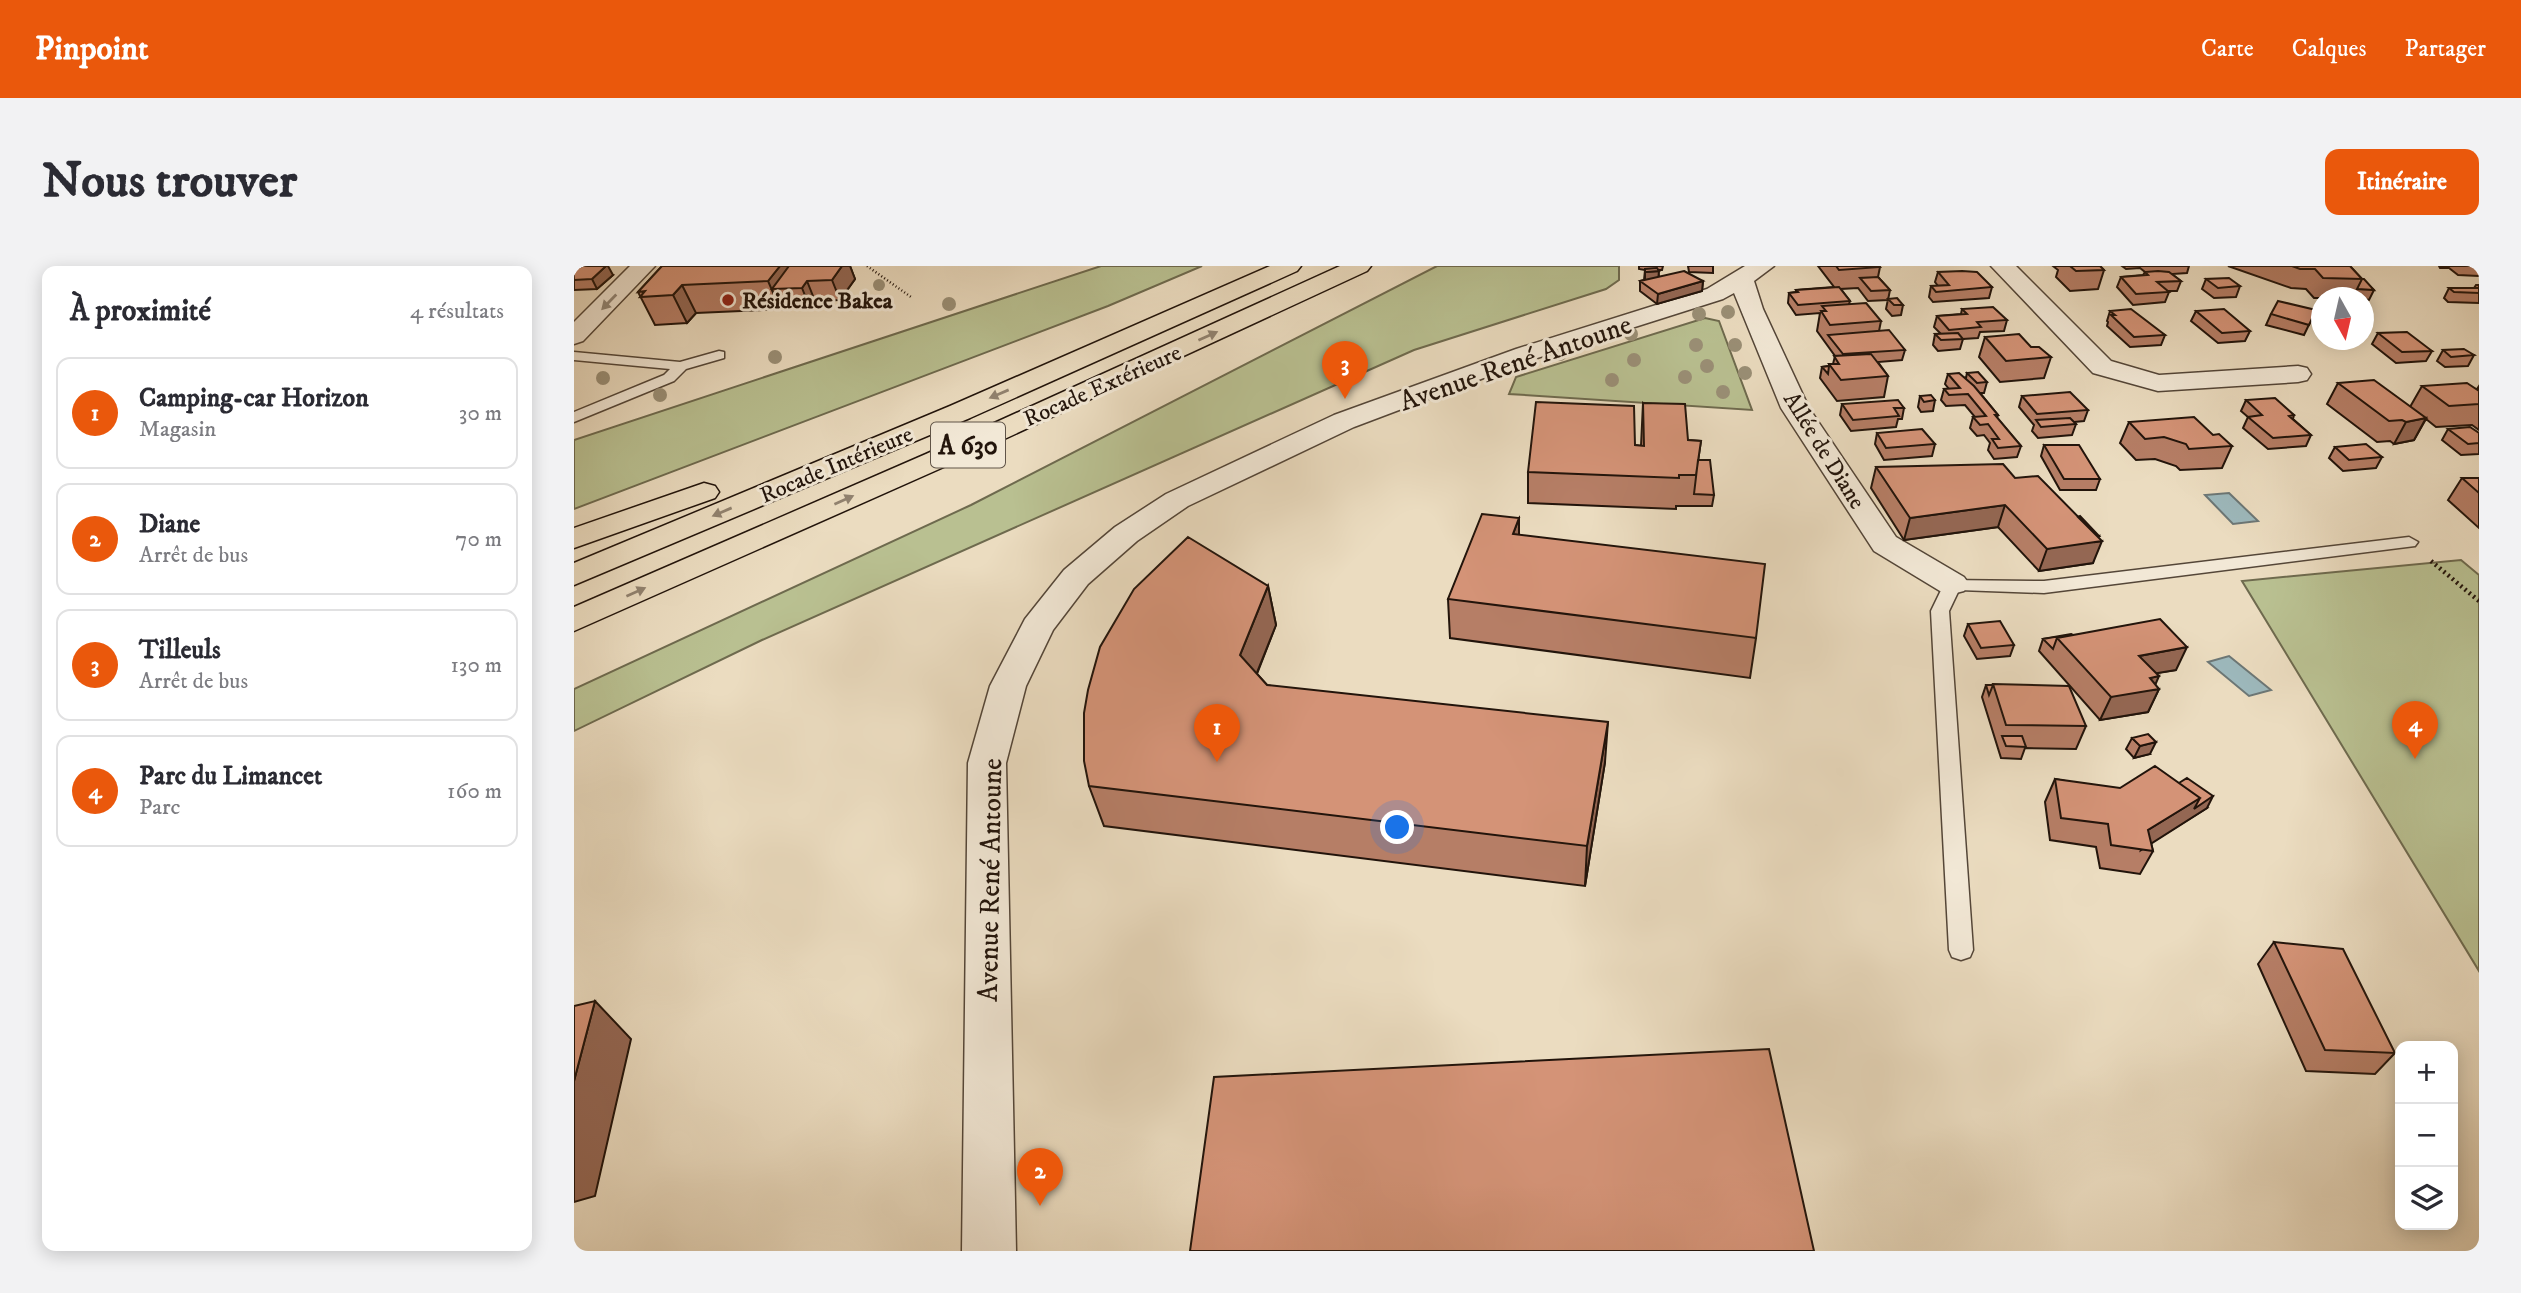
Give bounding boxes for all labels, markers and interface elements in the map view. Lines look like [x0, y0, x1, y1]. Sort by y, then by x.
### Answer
text: Pinpoint [35, 29, 149, 70]
text: Carte [2201, 34, 2254, 64]
text: Calques [2292, 34, 2367, 64]
text: Partager [2405, 34, 2486, 64]
button: Itinéraire [2325, 149, 2479, 215]
text: Nous trouver [42, 151, 297, 213]
place label: Résidence Bakea [742, 287, 894, 316]
north arrow [2311, 287, 2374, 350]
marker: Résidence Bakea [720, 292, 736, 308]
text: À proximité [70, 293, 211, 330]
one-way arrow [601, 293, 618, 310]
text: 4 résultats [410, 297, 504, 326]
street label: Avenue René Antoune [1395, 307, 1636, 420]
one-way arrow [1198, 330, 1219, 341]
street label: Rocade Extérieure [1019, 339, 1186, 434]
pin: 3 [1322, 341, 1368, 399]
text: Camping-car Horizon [139, 382, 369, 415]
street label: Allée de Diane [1776, 387, 1871, 515]
one-way arrow [988, 389, 1009, 400]
text: 1 [91, 399, 99, 428]
text: 30 m [459, 399, 502, 428]
text: Magasin [139, 415, 216, 444]
street label: Rocade Intérieure [756, 420, 917, 511]
road number: A 630 [931, 422, 1005, 468]
one-way arrow [834, 494, 855, 505]
one-way arrow [712, 506, 732, 518]
text: Diane [139, 508, 200, 541]
text: 2 [89, 525, 101, 554]
text: 70 m [455, 525, 502, 554]
text: Arrêt de bus [139, 541, 248, 570]
one-way arrow [626, 586, 647, 597]
text: Tilleuls [139, 634, 221, 667]
text: 3 [91, 651, 99, 680]
text: 130 m [450, 651, 502, 680]
text: Arrêt de bus [139, 667, 248, 696]
pin: 4 [2392, 701, 2438, 759]
pin: 1 [1194, 704, 1240, 762]
street label: Avenue René Antoune [971, 758, 1010, 1002]
text: Parc du Limancet [139, 760, 322, 793]
text: 4 [88, 777, 102, 806]
text: 160 m [447, 777, 502, 806]
text: Parc [139, 793, 181, 822]
your location [1380, 810, 1414, 844]
map controls [2395, 1041, 2458, 1230]
button: + [2395, 1041, 2458, 1104]
button: − [2395, 1104, 2458, 1167]
pin: 2 [1017, 1148, 1063, 1206]
button: layers [2395, 1167, 2458, 1230]

